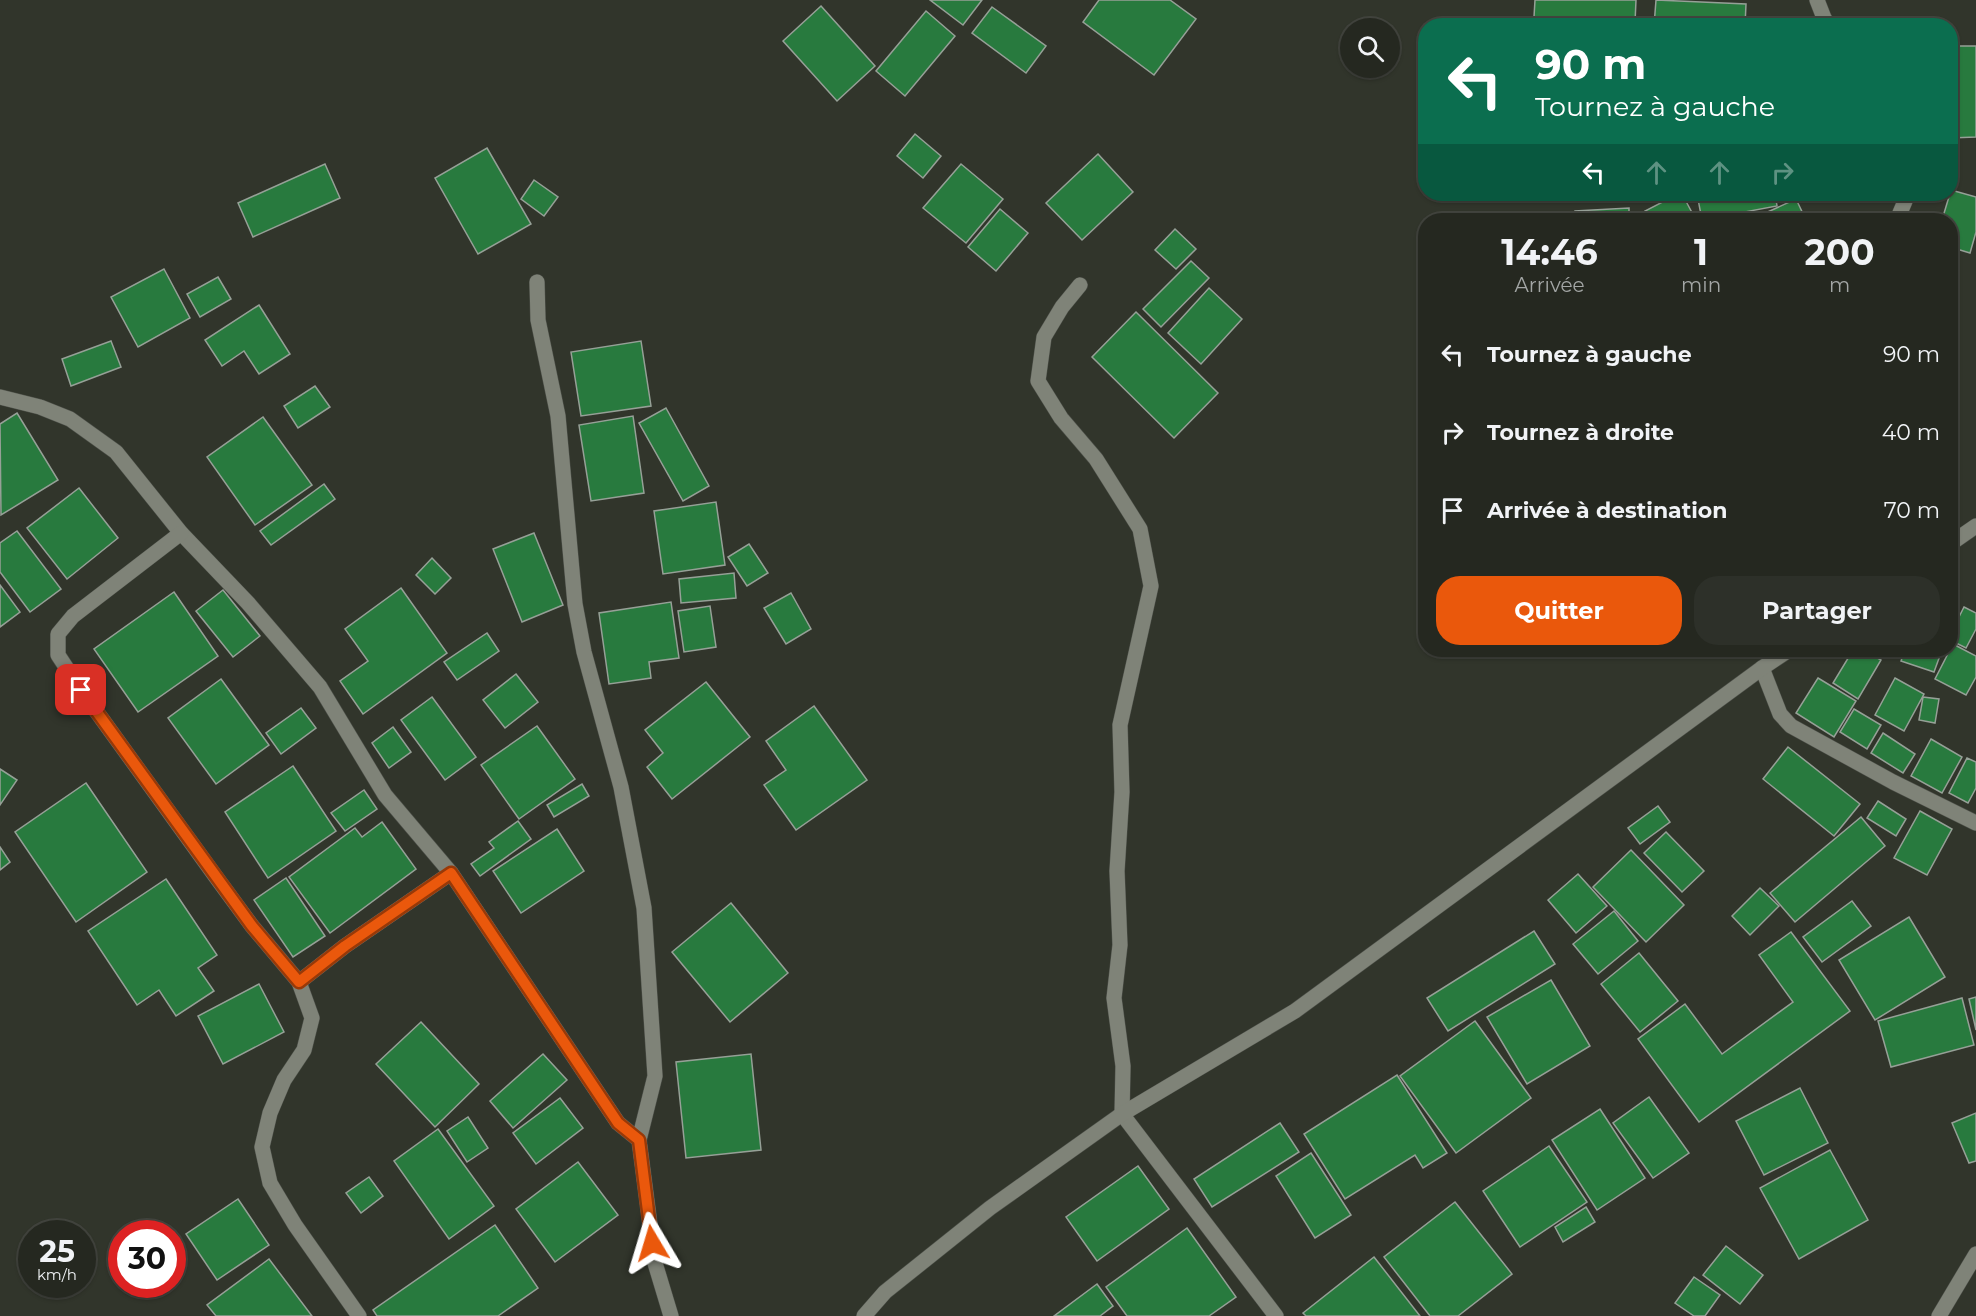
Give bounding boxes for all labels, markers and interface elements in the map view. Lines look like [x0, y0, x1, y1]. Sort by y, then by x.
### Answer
map controls [1340, 18, 1400, 78]
button: search [1340, 18, 1400, 78]
text: 90 m [1535, 38, 1646, 90]
icon: left [1436, 42, 1514, 120]
text: Tournez à gauche [1535, 90, 1775, 123]
icon: left [1577, 156, 1610, 189]
icon: ahead [1640, 156, 1673, 189]
icon: ahead [1703, 156, 1736, 189]
icon: right [1766, 156, 1799, 189]
text: 14:46 [1501, 230, 1598, 274]
text: 1 [1694, 230, 1708, 274]
text: 200 [1805, 230, 1875, 274]
text: Arrivée [1514, 273, 1585, 297]
text: min [1681, 273, 1721, 297]
text: m [1829, 273, 1850, 297]
icon: left [1436, 338, 1469, 371]
text: Tournez à gauche [1487, 341, 1692, 368]
text: 90 m [1883, 341, 1940, 368]
icon: right [1436, 416, 1469, 449]
text: Tournez à droite [1487, 419, 1674, 446]
text: 40 m [1882, 419, 1940, 446]
icon: arrive [1436, 494, 1469, 527]
text: Arrivée à destination [1487, 497, 1727, 524]
text: 70 m [1884, 497, 1940, 524]
button: Quitter [1436, 576, 1682, 645]
button: Partager [1694, 576, 1940, 645]
pin [55, 664, 106, 715]
icon: arrive [64, 673, 97, 706]
position arrow [620, 1211, 684, 1275]
speed limit sign: 30 [108, 1220, 186, 1298]
text: 25 [39, 1233, 75, 1270]
text: km/h [37, 1265, 77, 1284]

